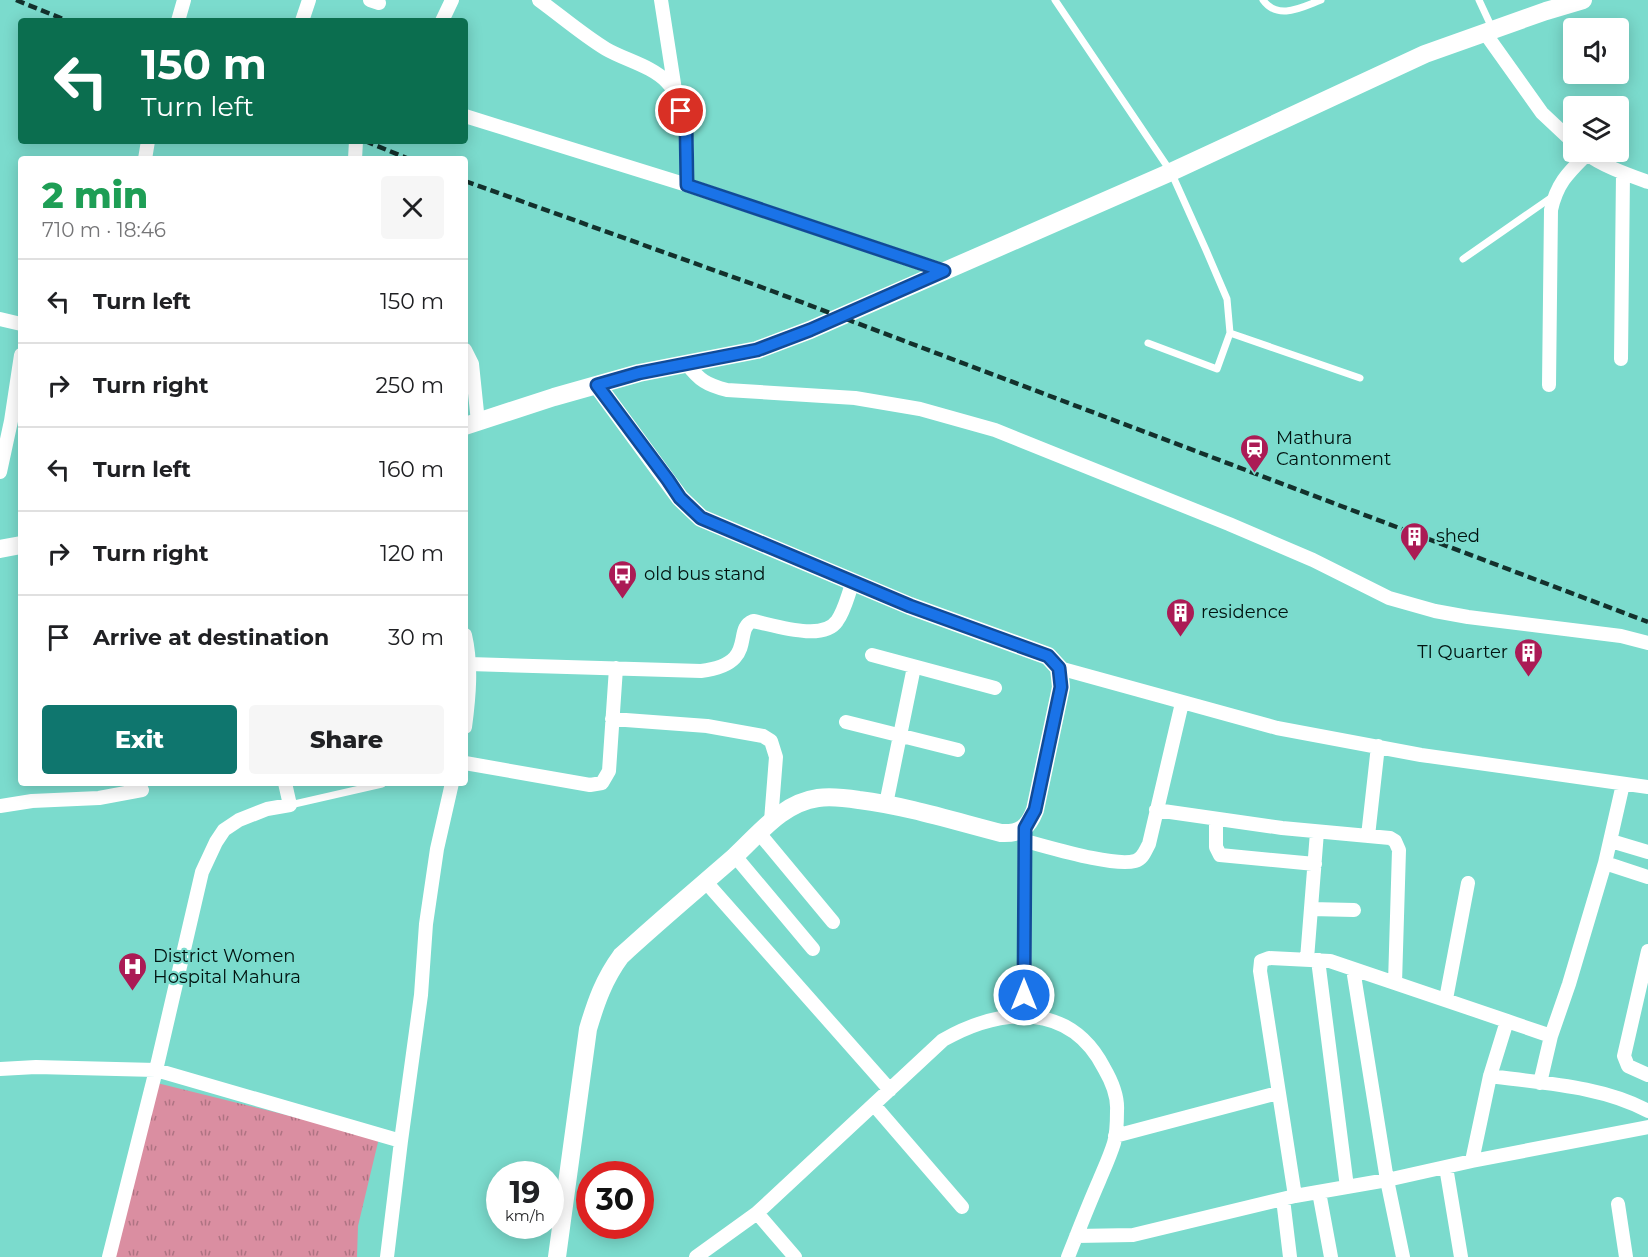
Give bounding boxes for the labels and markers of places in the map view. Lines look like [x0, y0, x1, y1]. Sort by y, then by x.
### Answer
pin [655, 85, 706, 136]
place label: Mathura Cantonment [1276, 427, 1391, 470]
station icon: Mathura Cantonment [1239, 432, 1271, 474]
building icon: shed [1399, 520, 1431, 562]
place label: shed [1436, 525, 1480, 547]
bus stop icon: old bus stand [607, 558, 639, 600]
place label: old bus stand [644, 563, 766, 585]
building icon: residence [1164, 596, 1196, 638]
place label: residence [1201, 601, 1289, 623]
building icon: TI Quarter [1513, 636, 1545, 678]
place label: TI Quarter [1417, 641, 1508, 663]
place label: District Women Hospital Mahura [153, 945, 301, 988]
hospital icon: District Women Hospital Mahura [116, 950, 148, 992]

